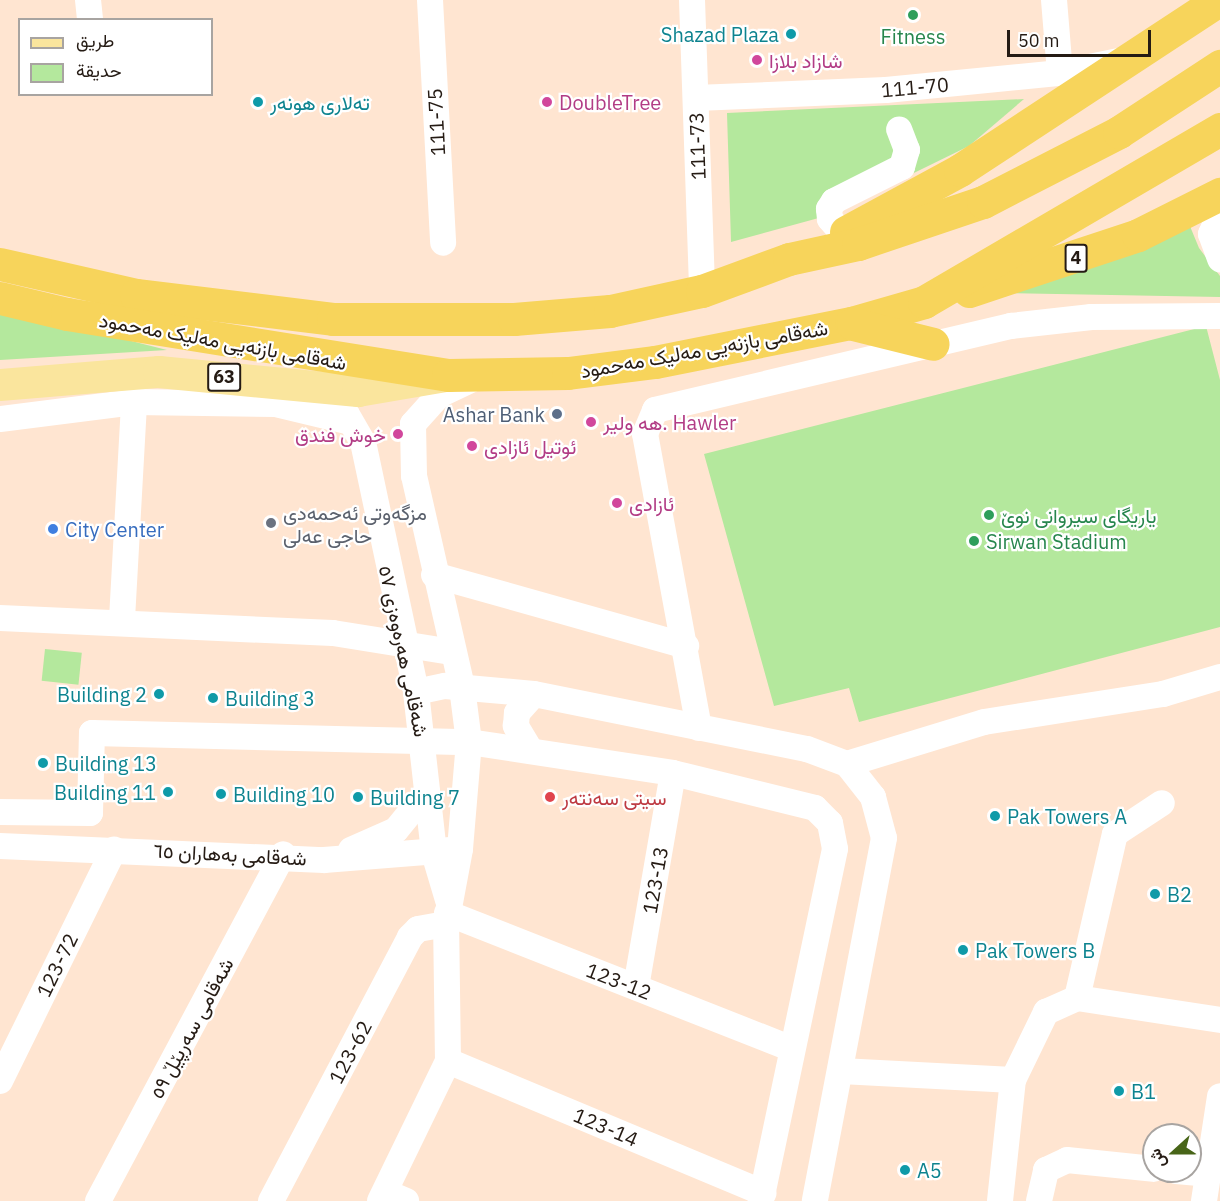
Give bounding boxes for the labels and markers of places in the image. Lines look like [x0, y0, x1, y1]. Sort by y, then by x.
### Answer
marker: Fitness [906, 8, 920, 22]
place label: Shazad Plaza [661, 22, 779, 46]
place label: Fitness [881, 24, 945, 48]
marker: Shazad Plaza [784, 27, 798, 41]
place label: شازاد بلازا [769, 48, 842, 72]
marker: شازاد بلازا [750, 53, 764, 67]
place label: تەلاری هونەر [270, 90, 370, 114]
place label: DoubleTree [559, 90, 661, 114]
marker: تەلاری هونەر [251, 95, 265, 109]
marker: DoubleTree [540, 95, 554, 109]
place label: Ashar Bank [443, 402, 545, 426]
marker: Ashar Bank [550, 407, 564, 421]
place label: هه ولير. Hawler [603, 410, 736, 434]
marker: هه ولير. Hawler [584, 415, 598, 429]
place label: خوش فندق [295, 422, 386, 446]
marker: خوش فندق [391, 427, 405, 441]
place label: ئوتیل ئازادی [484, 434, 576, 458]
marker: ئوتیل ئازادی [465, 439, 479, 453]
place label: ئازادی [629, 491, 674, 515]
marker: ئازادی [610, 496, 624, 510]
place label: مزگەوتی ئەحمەدی حاجی عەلی [283, 500, 427, 547]
place label: یاریگای سیروانی نوێ [1001, 503, 1157, 527]
marker: یاریگای سیروانی نوێ [982, 508, 996, 522]
marker: مزگەوتی ئەحمەدی حاجی عەلی [264, 516, 278, 530]
place label: City Center [65, 517, 164, 541]
marker: City Center [46, 522, 60, 536]
place label: Sirwan Stadium [986, 529, 1127, 553]
marker: Sirwan Stadium [967, 534, 981, 548]
place label: Building 2 [57, 682, 147, 706]
place label: Building 3 [225, 686, 315, 710]
marker: Building 2 [152, 687, 166, 701]
marker: Building 3 [206, 691, 220, 705]
place label: Building 13 [55, 751, 157, 775]
marker: Building 13 [36, 756, 50, 770]
place label: Building 11 [54, 780, 156, 804]
place label: Building 10 [233, 782, 335, 806]
marker: Building 11 [161, 785, 175, 799]
place label: Building 7 [370, 785, 460, 809]
place label: سیتی سەنتەر [562, 785, 667, 809]
marker: Building 10 [214, 787, 228, 801]
marker: Building 7 [351, 790, 365, 804]
marker: سیتی سەنتەر [543, 790, 557, 804]
place label: Pak Towers A [1007, 804, 1127, 828]
marker: Pak Towers A [988, 809, 1002, 823]
place label: B2 [1167, 882, 1192, 906]
marker: B2 [1148, 887, 1162, 901]
place label: Pak Towers B [975, 938, 1095, 962]
marker: Pak Towers B [956, 943, 970, 957]
place label: B1 [1131, 1079, 1156, 1103]
marker: B1 [1112, 1084, 1126, 1098]
place label: A5 [917, 1158, 942, 1182]
marker: A5 [898, 1163, 912, 1177]

